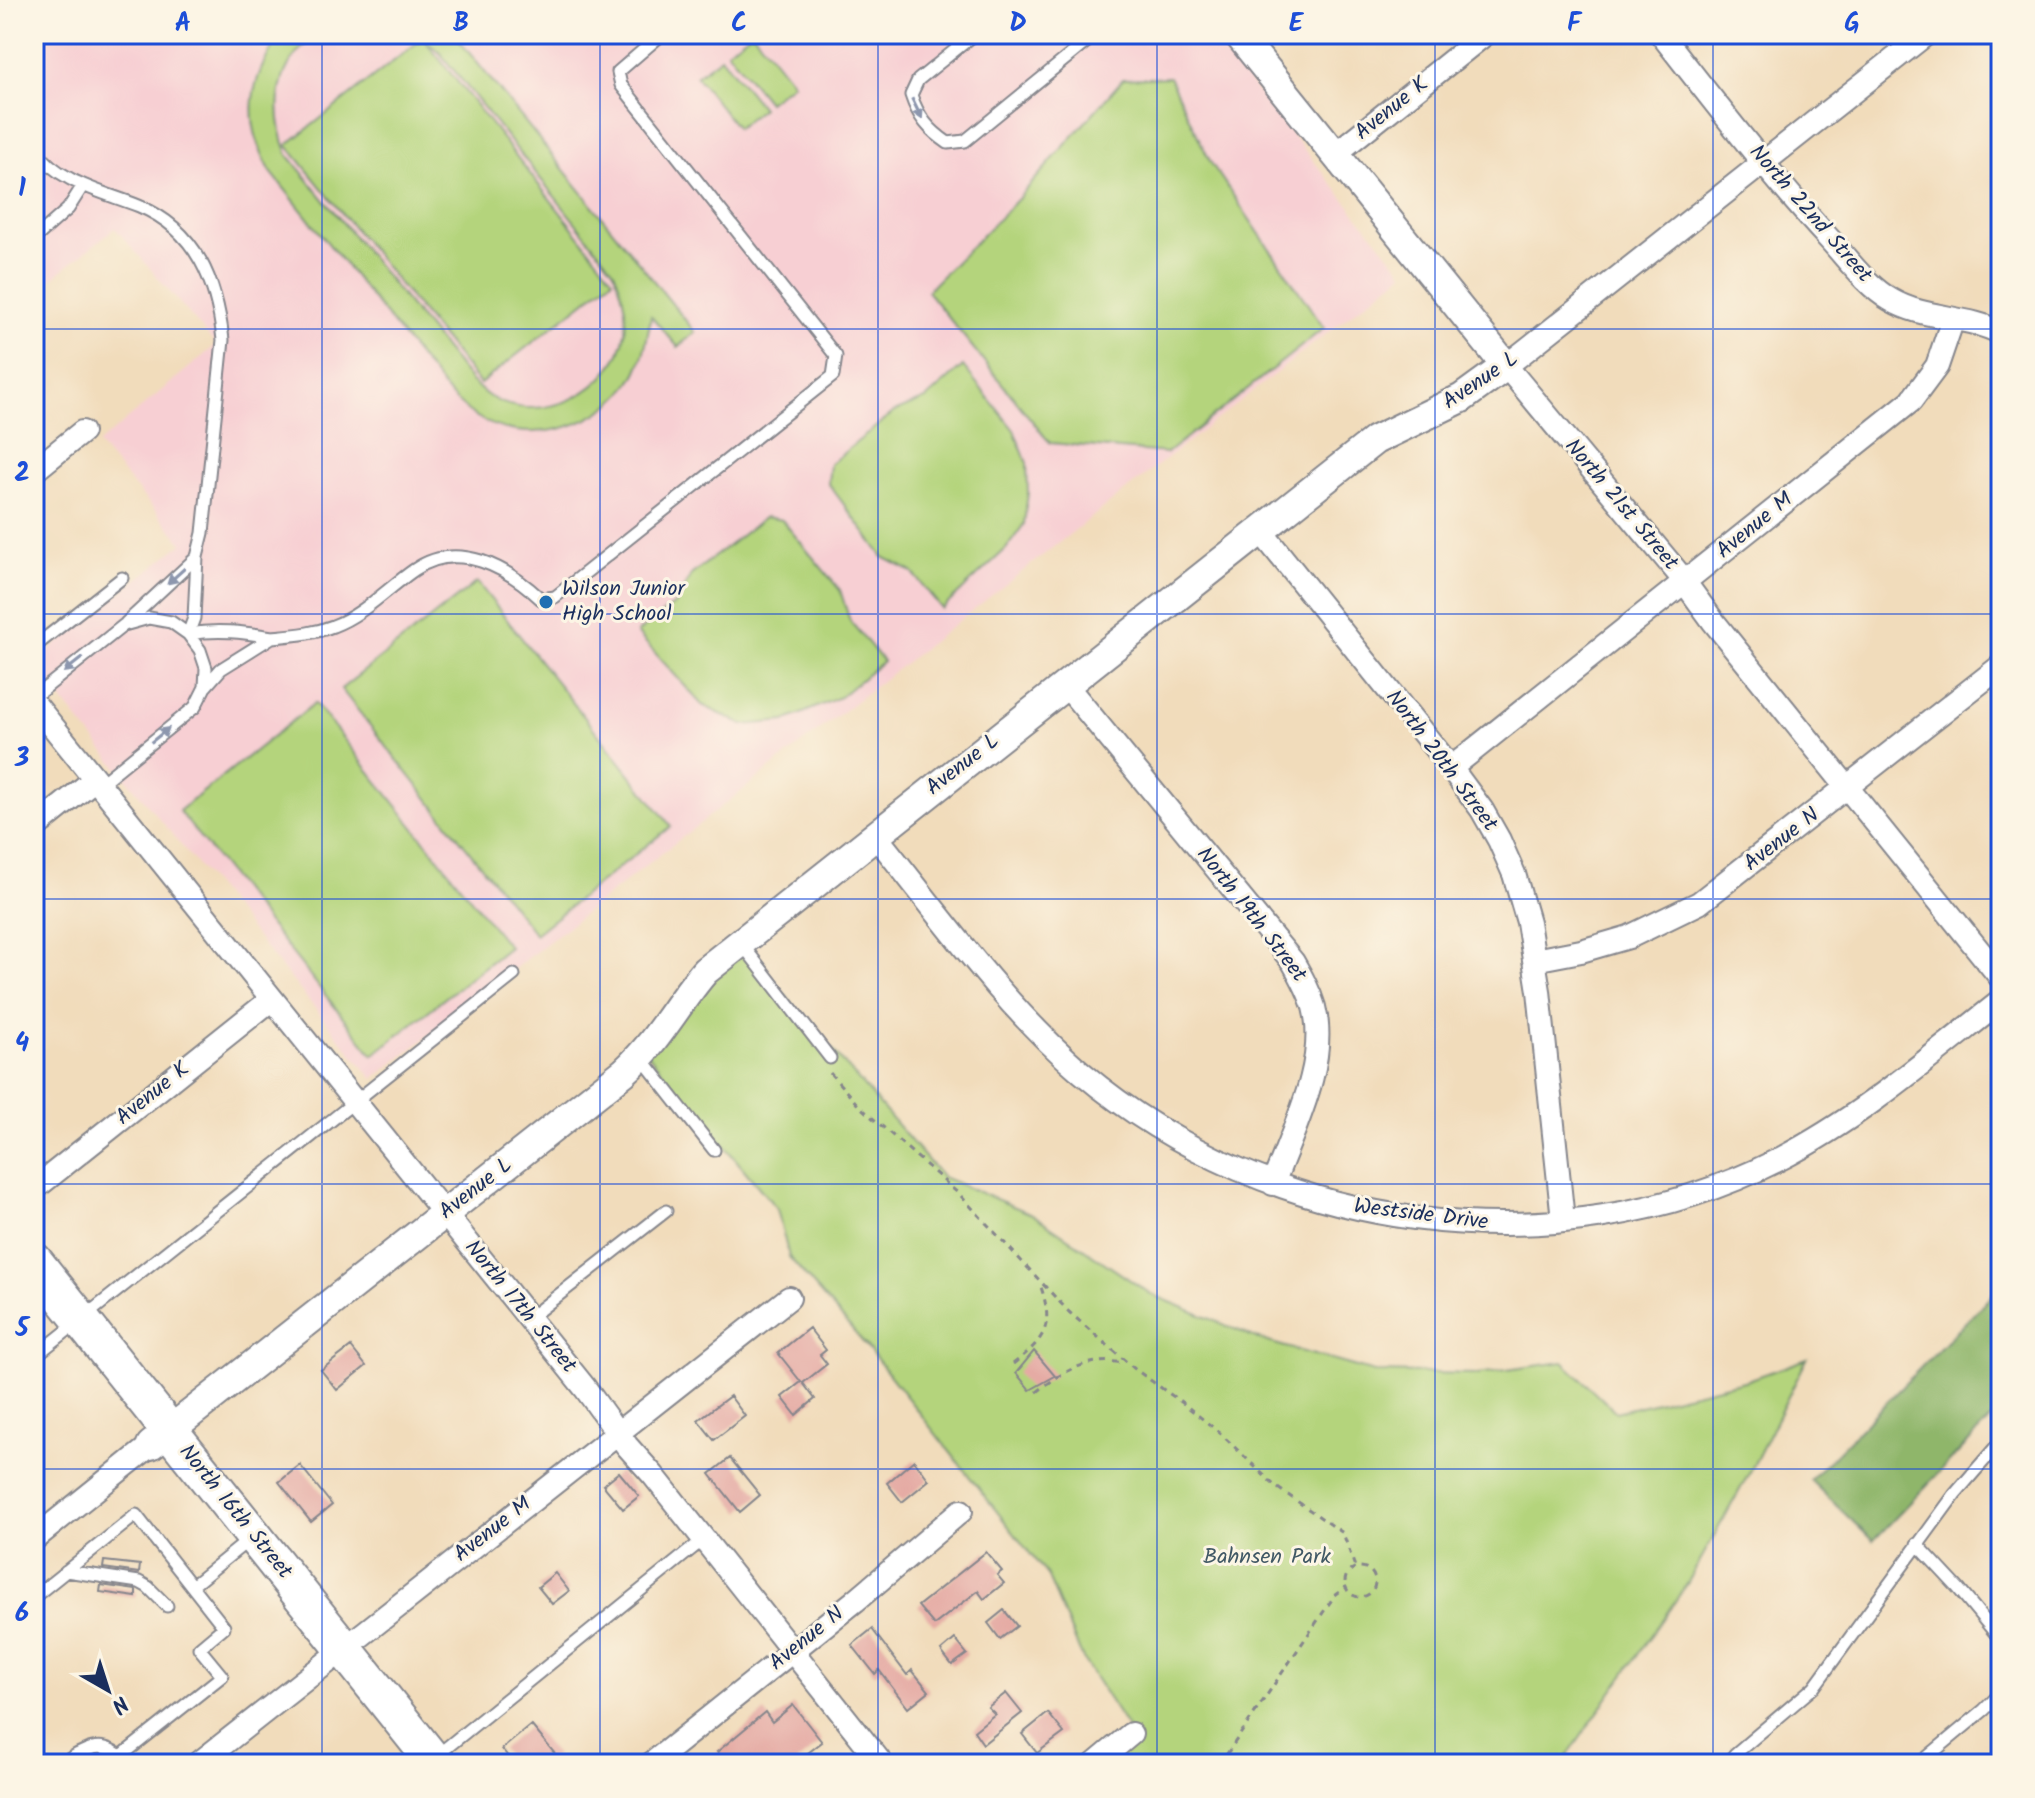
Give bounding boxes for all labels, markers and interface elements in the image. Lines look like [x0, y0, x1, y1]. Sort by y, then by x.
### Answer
text: A [175, 3, 191, 45]
text: B [453, 3, 469, 45]
text: C [731, 3, 747, 45]
text: D [1009, 3, 1027, 45]
text: E [1289, 3, 1305, 45]
text: F [1567, 3, 1583, 45]
text: G [1844, 3, 1860, 45]
street label: Avenue K [1347, 68, 1437, 150]
one-way arrow [911, 98, 924, 121]
street label: North 22nd Street [1740, 137, 1881, 292]
text: 1 [18, 168, 26, 210]
street label: Avenue L [1436, 343, 1526, 419]
street label: North 21st Street [1555, 431, 1687, 579]
text: 2 [14, 453, 30, 495]
street label: Avenue M [1709, 483, 1802, 568]
one-way arrow [167, 567, 187, 584]
place label: Wilson Junior High School [562, 572, 687, 632]
marker: Wilson Junior High School [537, 593, 555, 611]
one-way arrow [63, 656, 83, 673]
street label: North 20th Street [1376, 683, 1506, 840]
street label: Avenue L [918, 725, 1008, 805]
one-way arrow [150, 728, 170, 744]
text: 3 [14, 738, 29, 780]
street label: Avenue N [1736, 799, 1828, 881]
street label: North 19th Street [1187, 840, 1316, 991]
text: 4 [15, 1023, 29, 1065]
street label: Avenue K [108, 1053, 198, 1135]
street label: Avenue L [431, 1149, 521, 1229]
street label: Westside Drive [1352, 1189, 1490, 1241]
street label: North 17th Street [455, 1233, 585, 1382]
text: 5 [14, 1308, 30, 1350]
street label: North 16th Street [169, 1437, 301, 1588]
street label: Avenue M [446, 1488, 540, 1572]
park label: Bahnsen Park [1203, 1540, 1331, 1575]
text: 6 [15, 1593, 29, 1635]
street label: Avenue N [762, 1597, 852, 1680]
north arrow [68, 1650, 148, 1730]
text: N [103, 1686, 135, 1722]

